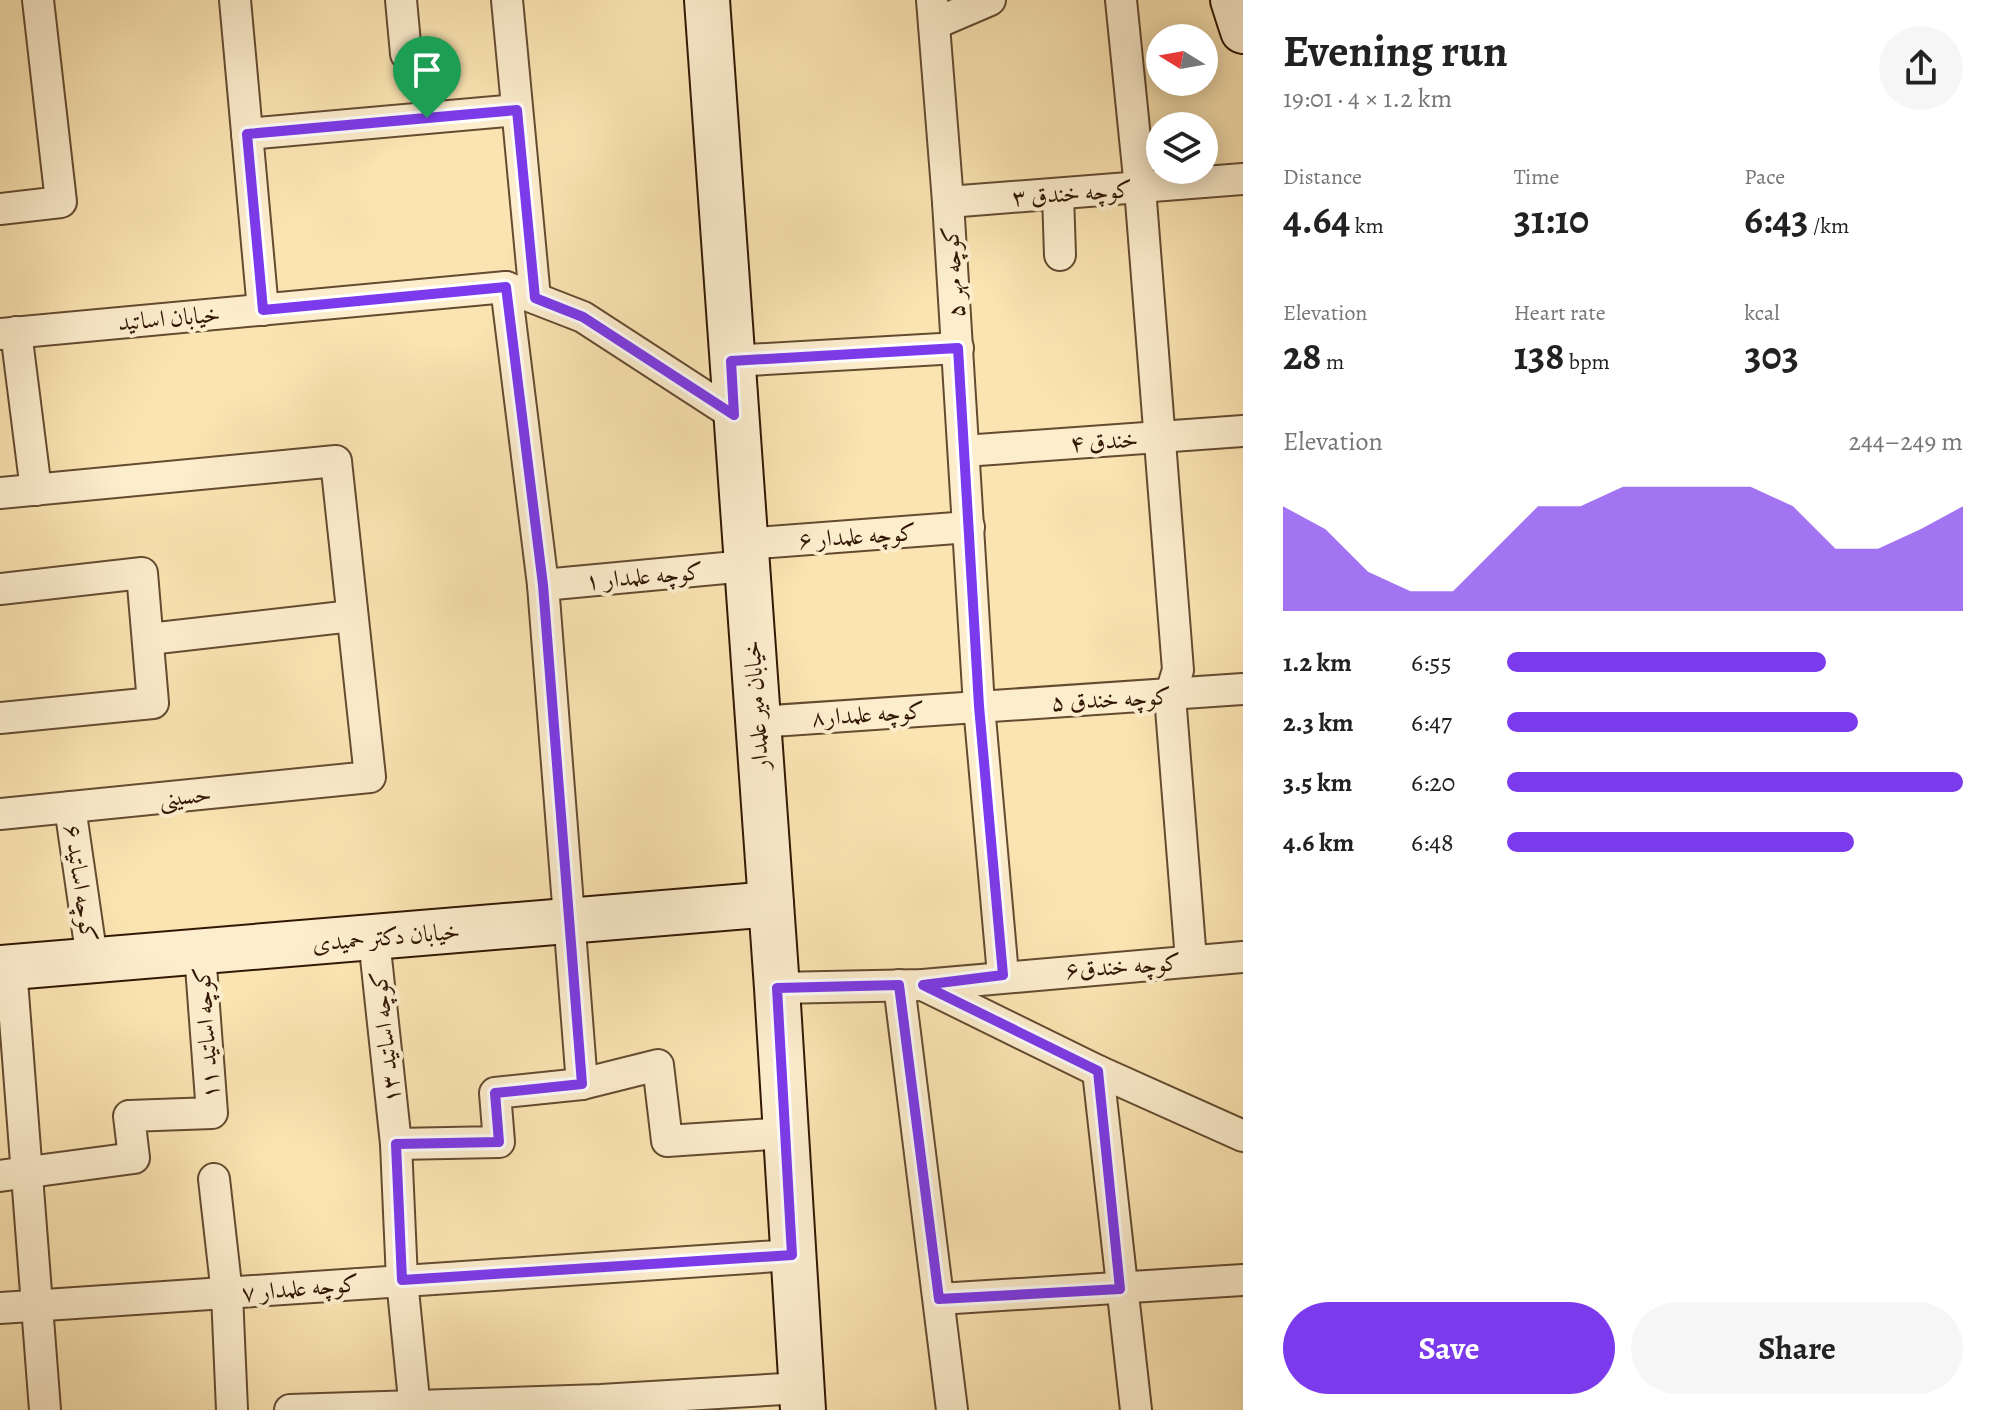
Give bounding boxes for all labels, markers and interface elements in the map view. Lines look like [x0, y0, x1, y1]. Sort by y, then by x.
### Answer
text: Evening run [1283, 21, 1508, 81]
north arrow [1146, 24, 1218, 96]
map controls [1146, 24, 1218, 184]
button: share [1879, 26, 1963, 110]
pin [393, 36, 461, 118]
icon: arrive [405, 48, 449, 92]
text: 19:01 · 4 × 1.2 km [1283, 81, 1452, 116]
button: layers [1146, 112, 1218, 184]
text: Distance [1283, 162, 1362, 192]
text: Time [1514, 162, 1559, 192]
text: Pace [1744, 162, 1785, 192]
street label: کوچه خندق ۳ [1011, 173, 1133, 214]
text: 4.64 [1283, 192, 1350, 247]
text: 31:10 [1514, 192, 1589, 247]
text: 6:43 [1744, 192, 1809, 247]
text: km [1350, 211, 1384, 241]
text: /km [1809, 211, 1849, 241]
street label: کوچه مهر ۵ [934, 225, 973, 319]
street label: خیابان اساتید [116, 298, 222, 338]
text: Elevation [1283, 298, 1367, 328]
text: Heart rate [1514, 298, 1606, 328]
text: kcal [1744, 298, 1780, 328]
text: 28 [1283, 328, 1322, 383]
text: 138 [1514, 328, 1564, 383]
text: 303 [1744, 328, 1799, 383]
text: m [1322, 347, 1344, 377]
text: bpm [1564, 347, 1610, 377]
street label: خندق ۴ [1069, 423, 1139, 459]
text: Elevation [1283, 424, 1383, 459]
text: 244–249 m [1849, 424, 1963, 459]
street label: کوچه علمدار ۶ [797, 516, 917, 557]
street label: کوچه علمدار ۱ [584, 555, 704, 598]
street label: خیابان میر علمدار [736, 639, 777, 773]
text: 1.2 km [1283, 645, 1352, 680]
text: 6:55 [1411, 645, 1452, 680]
street label: کوچه خندق ۵ [1050, 680, 1172, 719]
street label: کوچه علمدار۸ [810, 694, 926, 735]
text: 2.3 km [1283, 705, 1354, 740]
text: 6:47 [1411, 705, 1452, 740]
text: 3.5 km [1283, 765, 1352, 800]
text: 6:20 [1411, 765, 1455, 800]
street label: حسینی [157, 777, 213, 816]
street label: کوچه اساتید ۶ [56, 822, 105, 944]
text: 4.6 km [1283, 825, 1354, 860]
text: 6:48 [1411, 825, 1454, 860]
street label: خیابان دکتر حمیدی [311, 915, 461, 959]
street label: کوچه خندق۶ [1064, 946, 1182, 987]
street label: کوچه اساتید ۱۱ [185, 966, 228, 1100]
street label: کوچه اساتید ۱۳ [362, 969, 409, 1105]
street label: کوچه علمدار ۷ [240, 1267, 360, 1310]
button: Save [1283, 1302, 1615, 1394]
button: Share [1631, 1302, 1963, 1394]

